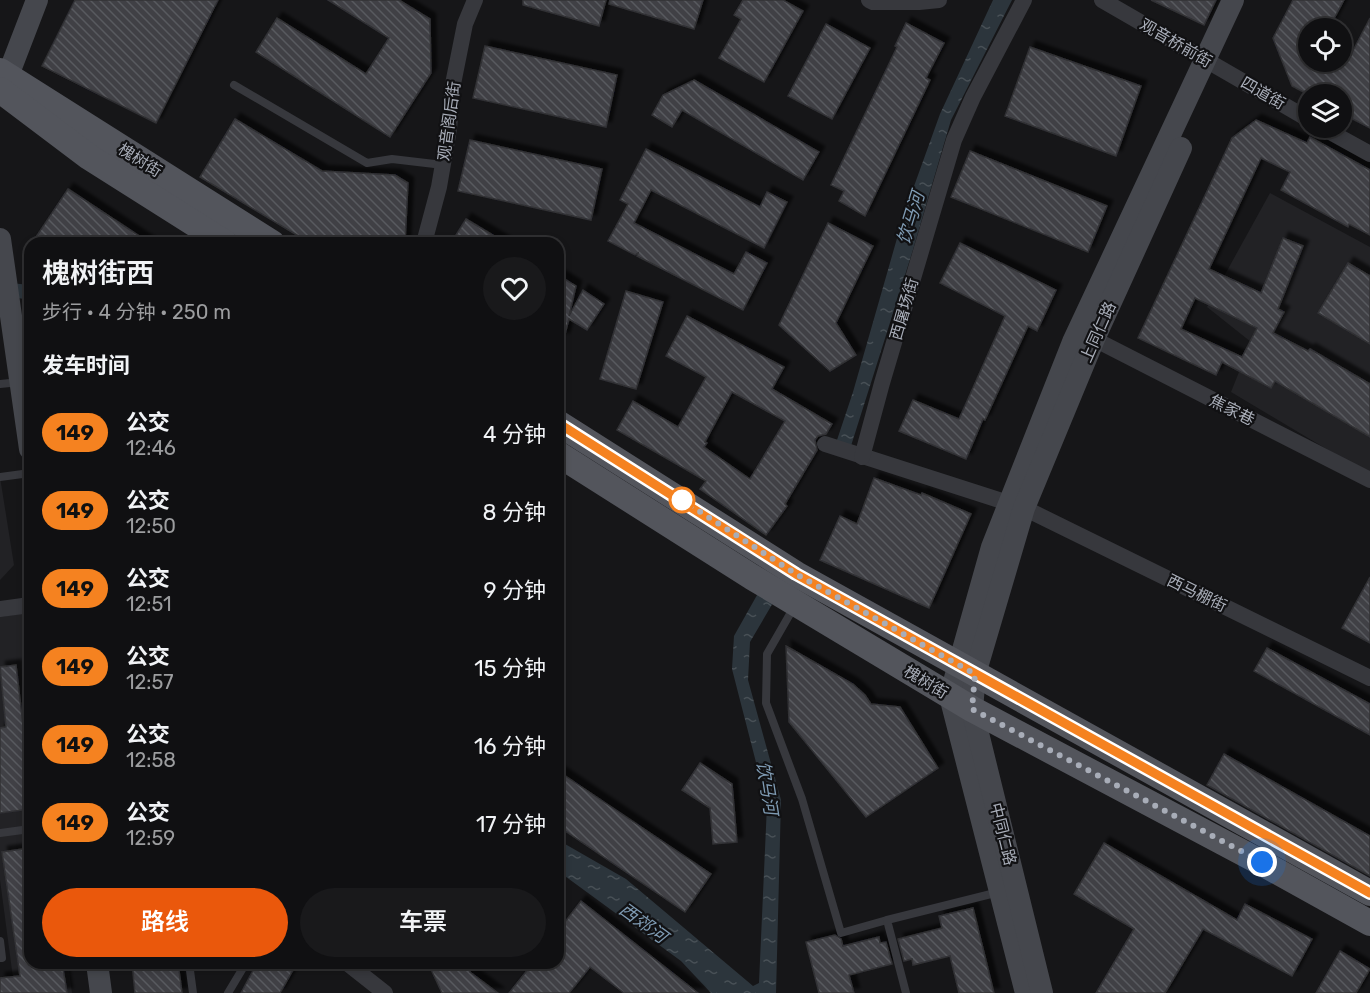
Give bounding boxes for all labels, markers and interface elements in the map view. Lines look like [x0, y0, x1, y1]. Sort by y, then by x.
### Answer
street label: 观音桥前街 [1137, 15, 1215, 71]
map controls [1298, 18, 1352, 138]
button: locate [1298, 18, 1352, 72]
street label: 四道街 [1237, 73, 1289, 113]
street label: 观音阁后街 [434, 80, 464, 162]
button: layers [1298, 84, 1352, 138]
street label: 槐树街 [115, 139, 165, 181]
water label: 饮马河 [893, 186, 930, 247]
text: 槐树街西 [42, 257, 154, 290]
button: heart [483, 257, 546, 320]
street label: 西屠场街 [886, 276, 922, 342]
street label: 上同仁路 [1076, 299, 1120, 365]
text: 步行 · 4 分钟 · 250 m [42, 300, 231, 324]
text: 发车时间 [42, 352, 130, 379]
street label: 焦家巷 [1206, 391, 1258, 429]
text: 公交 [126, 409, 170, 436]
text: 149 [56, 420, 94, 445]
text: 4 分钟 [483, 421, 546, 448]
text: 12:46 [126, 436, 176, 460]
text: 公交 [126, 487, 170, 514]
unlabelled marker [669, 487, 695, 513]
text: 149 [56, 498, 94, 523]
text: 8 分钟 [483, 499, 546, 526]
text: 12:50 [126, 514, 176, 538]
text: 公交 [126, 565, 170, 592]
street label: 西马棚街 [1164, 570, 1230, 616]
text: 149 [56, 576, 94, 601]
text: 9 分钟 [484, 577, 546, 604]
text: 12:51 [126, 592, 172, 616]
text: 公交 [126, 643, 170, 670]
text: 149 [56, 654, 94, 679]
text: 15 分钟 [474, 655, 546, 682]
street label: 槐树街 [901, 661, 951, 703]
text: 12:57 [126, 670, 174, 694]
text: 公交 [126, 721, 170, 748]
text: 149 [56, 732, 94, 757]
text: 16 分钟 [474, 733, 546, 760]
text: 12:58 [126, 748, 176, 772]
water label: 饮马河 [752, 760, 783, 819]
text: 公交 [126, 799, 170, 826]
street label: 中同仁路 [986, 801, 1020, 867]
text: 149 [56, 810, 94, 835]
text: 17 分钟 [476, 811, 546, 838]
text: 12:59 [126, 826, 175, 850]
your location [1247, 847, 1277, 877]
button: 路线 [42, 888, 288, 957]
button: 车票 [300, 888, 546, 957]
water label: 西郊河 [615, 898, 674, 950]

